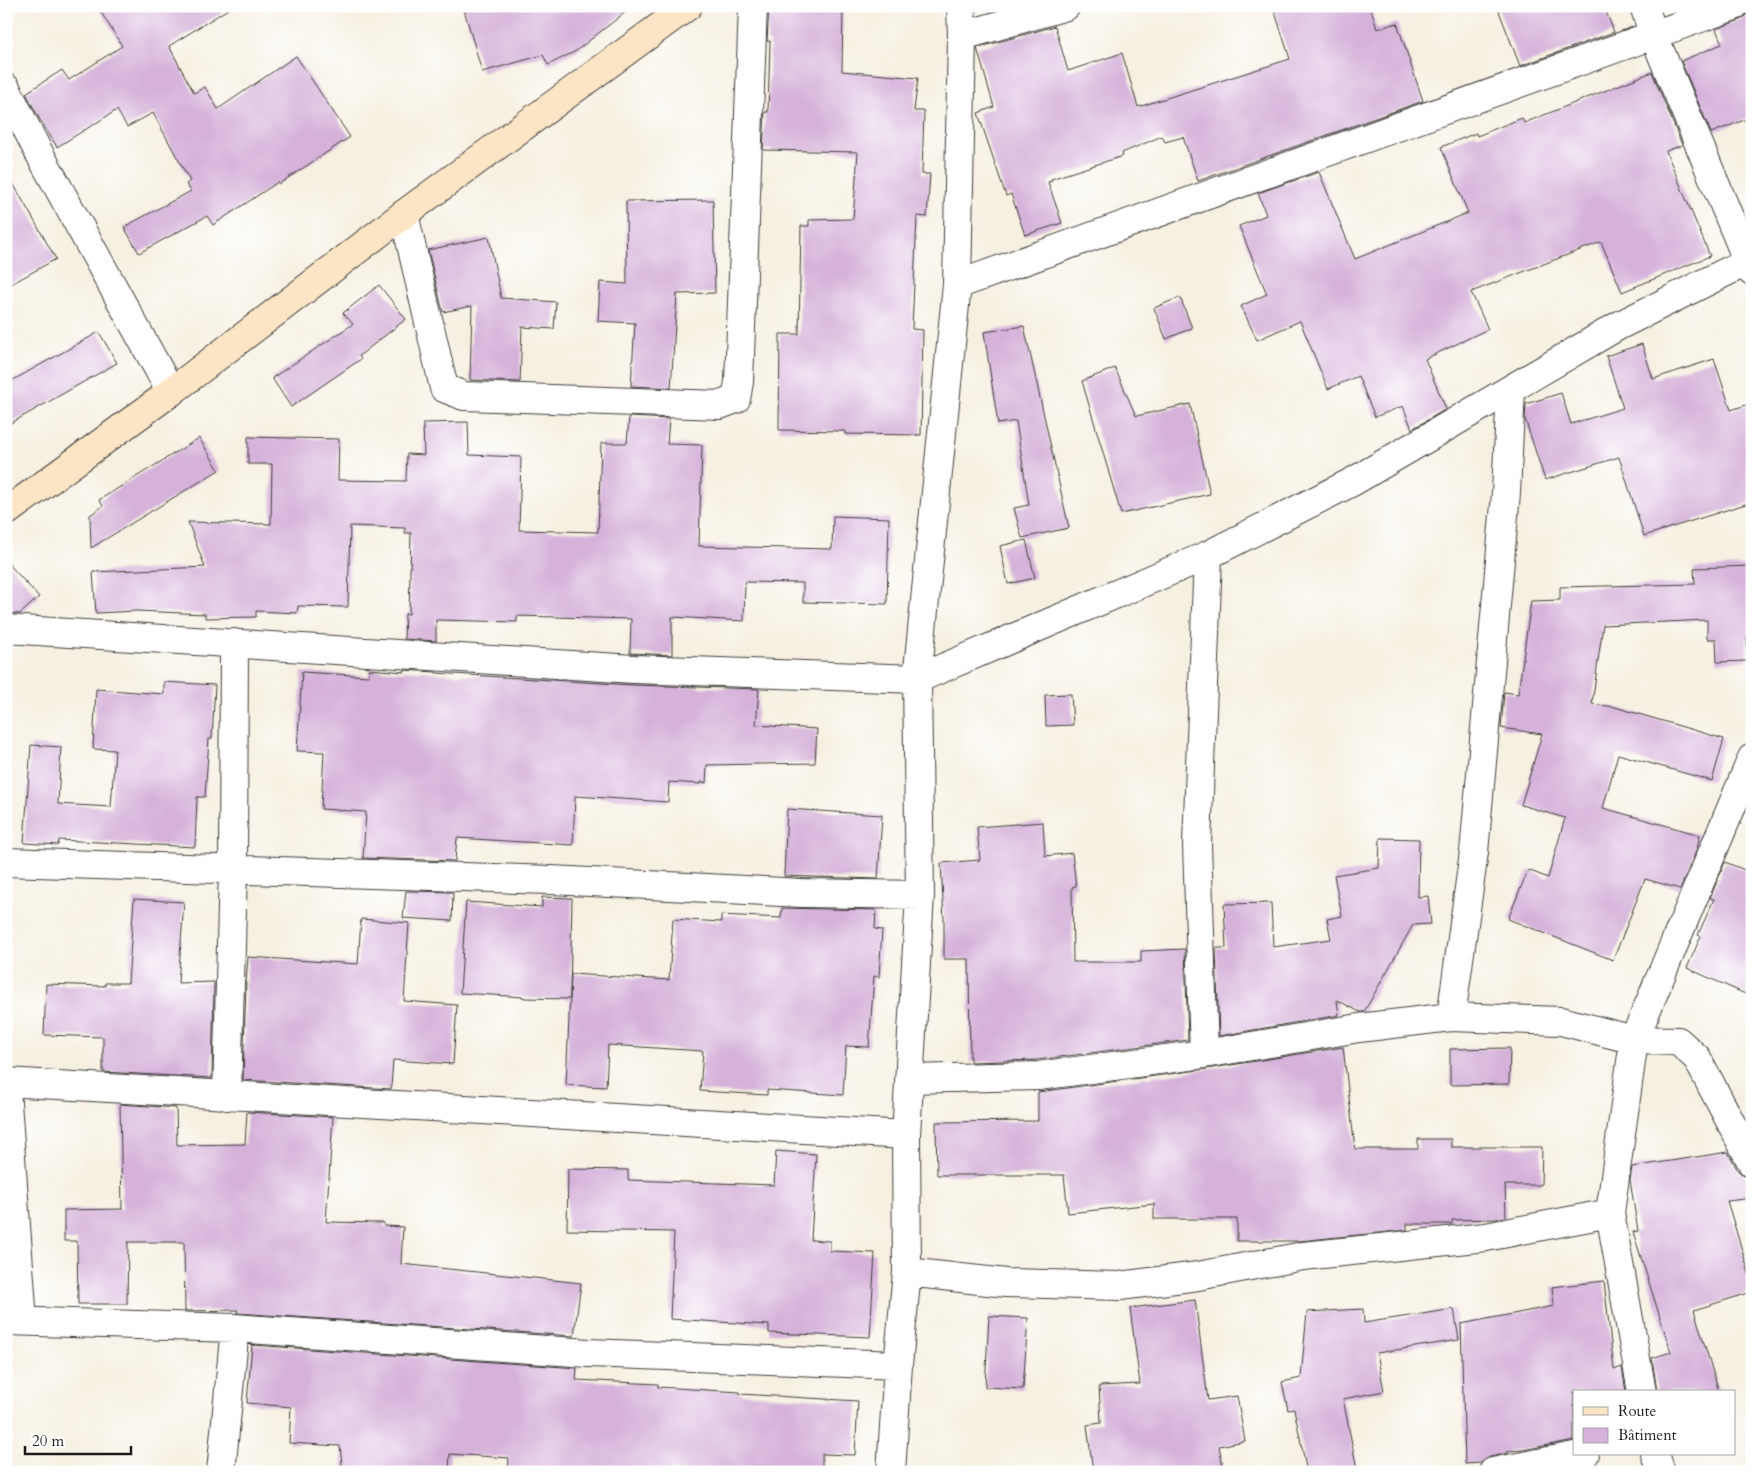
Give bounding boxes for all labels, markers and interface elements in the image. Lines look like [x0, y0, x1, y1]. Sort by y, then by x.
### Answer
legend [1573, 1390, 1736, 1456]
text: Route [1618, 1401, 1656, 1421]
scale bar [25, 1423, 131, 1455]
text: Bâtiment [1618, 1425, 1677, 1445]
text: 20 m [32, 1431, 64, 1451]

